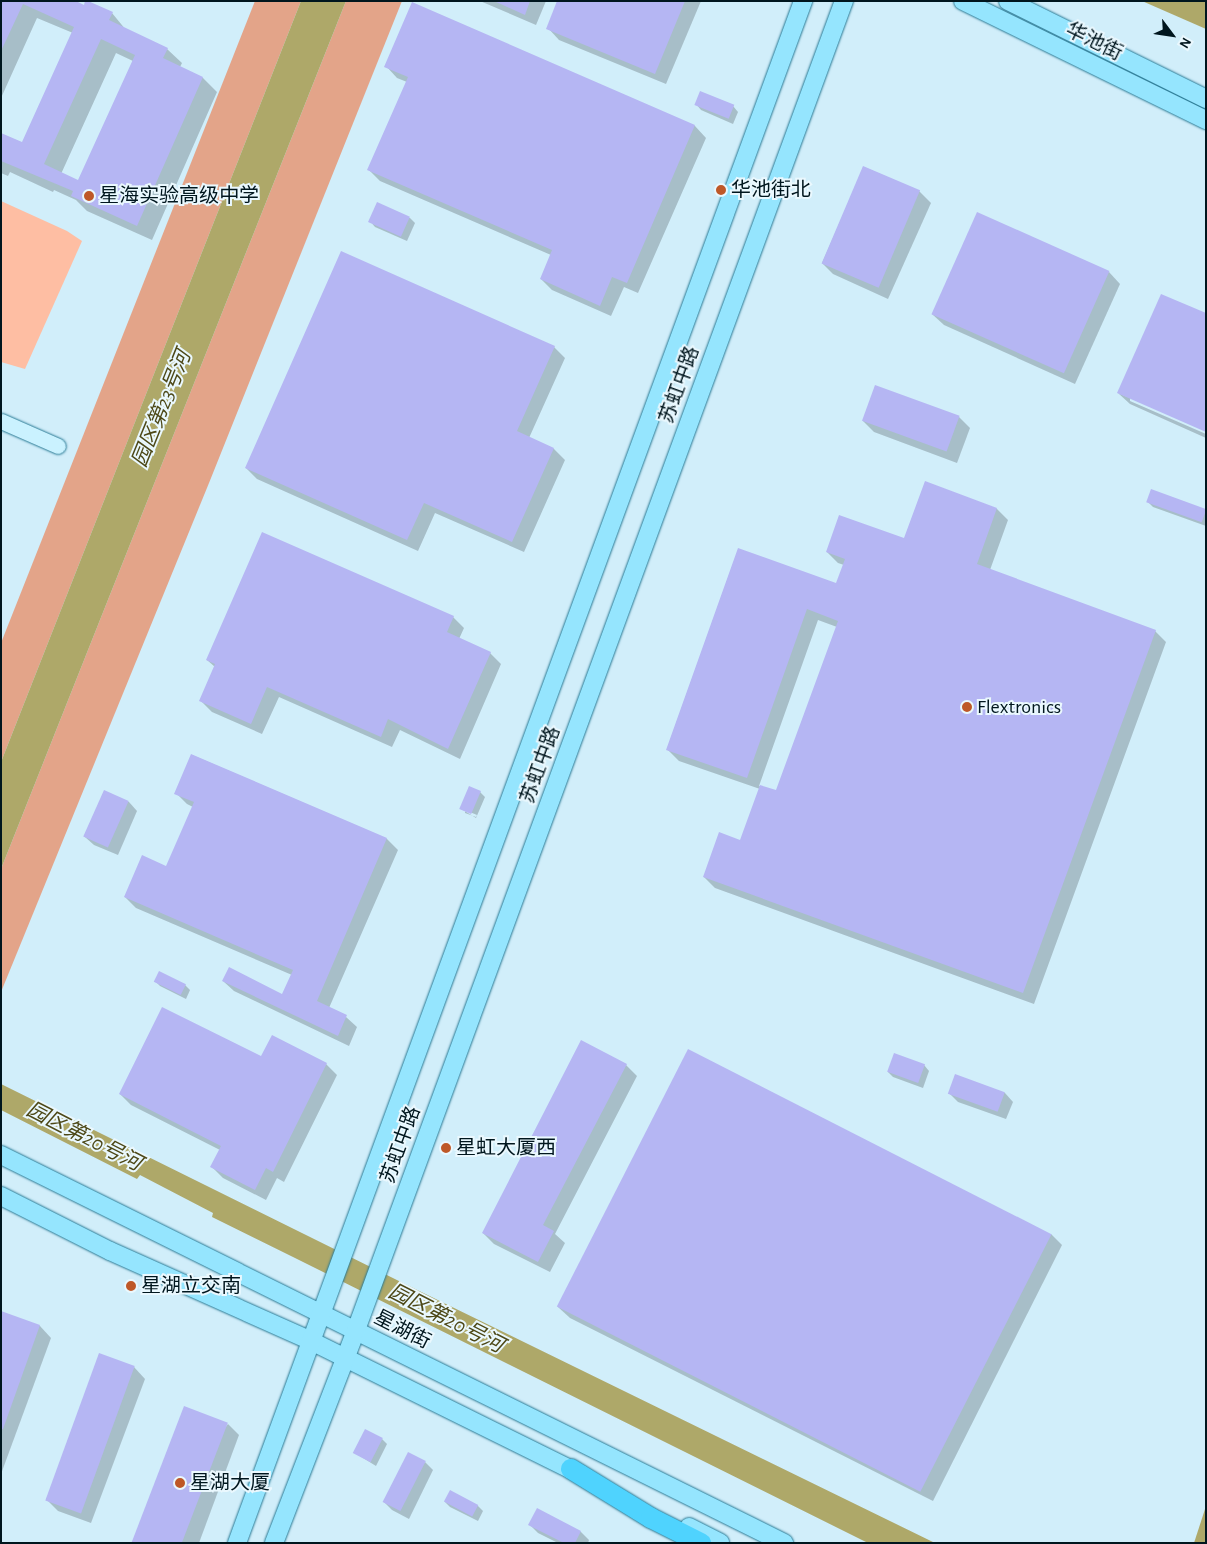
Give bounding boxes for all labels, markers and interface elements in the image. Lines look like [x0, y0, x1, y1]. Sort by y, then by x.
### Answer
north arrow [1147, 10, 1197, 60]
street label: 华池街 [1062, 18, 1126, 66]
text: N [1176, 35, 1193, 50]
place label: 华池街北 [731, 178, 811, 202]
place label: 星海实验高级中学 [99, 184, 259, 208]
marker: 华池街北 [715, 184, 727, 196]
marker: 星海实验高级中学 [83, 190, 95, 202]
street label: 苏虹中路 [655, 343, 705, 427]
water label: 园区第23号河 [127, 347, 197, 471]
place label: Flextronics [977, 695, 1061, 719]
marker: Flextronics [961, 701, 973, 713]
street label: 苏虹中路 [516, 723, 566, 807]
water label: 园区第20号河 [22, 1097, 146, 1177]
street label: 苏虹中路 [376, 1103, 426, 1187]
place label: 星虹大厦西 [456, 1136, 556, 1160]
marker: 星虹大厦西 [440, 1142, 452, 1154]
place label: 星湖立交南 [141, 1274, 241, 1298]
water label: 园区第20号河 [384, 1279, 508, 1359]
marker: 星湖立交南 [125, 1280, 137, 1292]
street label: 星湖街 [370, 1306, 434, 1354]
place label: 星湖大厦 [190, 1471, 270, 1495]
marker: 星湖大厦 [174, 1477, 186, 1489]

